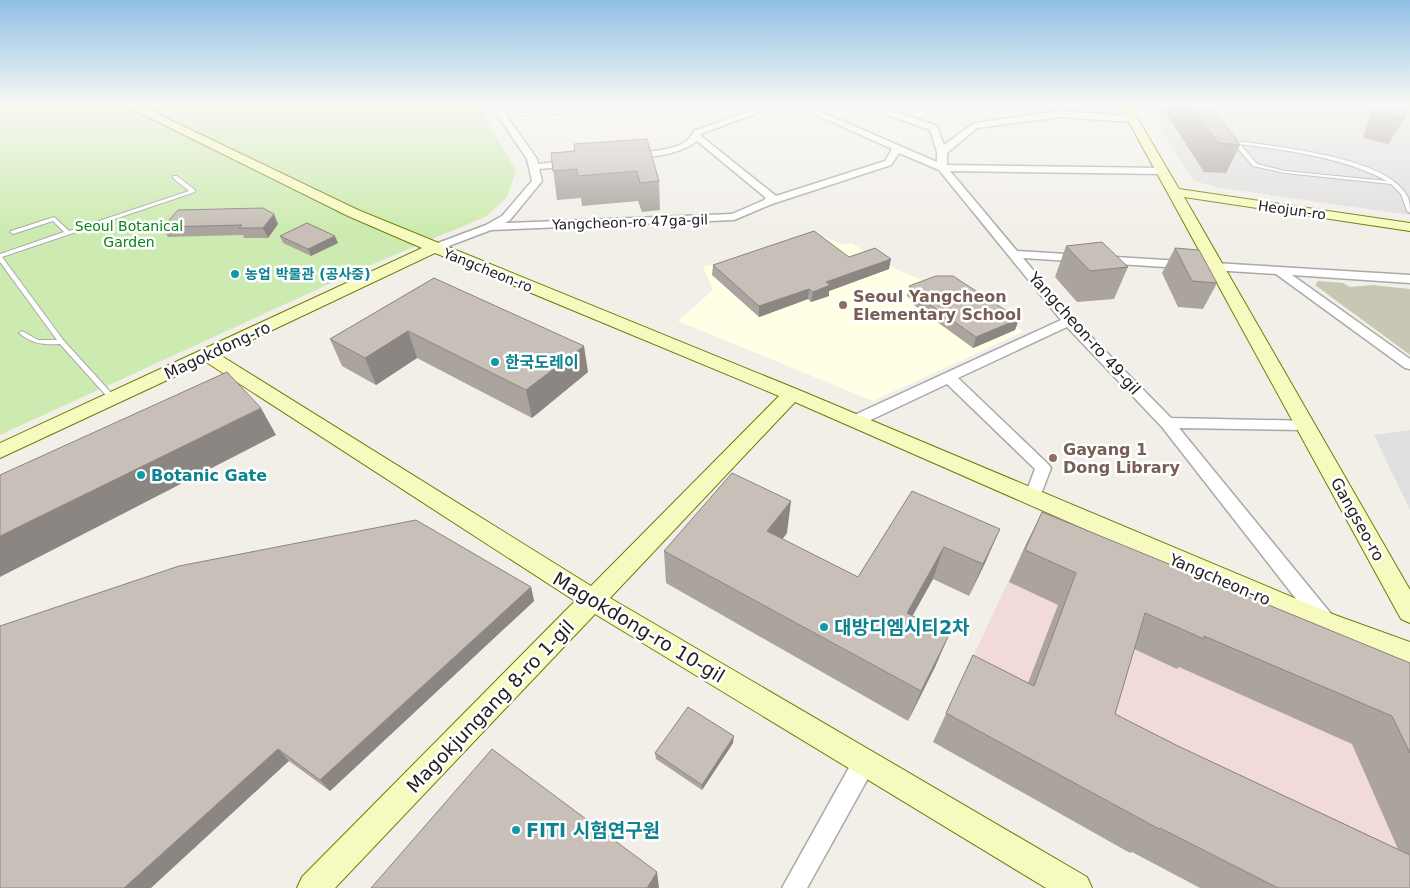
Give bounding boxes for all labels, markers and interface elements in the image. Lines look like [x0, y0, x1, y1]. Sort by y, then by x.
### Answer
street label: Heojun-ro [1257, 197, 1327, 223]
street label: Yangcheon-ro 47ga-gil [551, 211, 708, 233]
park label: Seoul Botanical Garden [75, 218, 183, 250]
street label: Yangcheon-ro [440, 244, 535, 295]
place label: 농업 박물관 (공사중) [245, 266, 371, 282]
street label: Yangcheon-ro 49-gil [1024, 267, 1145, 399]
marker: 농업 박물관 (공사중) [229, 268, 241, 280]
place label: Seoul Yangcheon Elementary School [853, 287, 1021, 324]
marker: Seoul Yangcheon Elementary School [837, 299, 849, 311]
street label: Magokdong-ro [161, 318, 273, 383]
place label: 한국도레이 [505, 353, 579, 372]
marker: 한국도레이 [489, 356, 501, 368]
place label: Gayang 1 Dong Library [1063, 440, 1180, 477]
marker: Gayang 1 Dong Library [1047, 452, 1059, 464]
place label: Botanic Gate [151, 466, 267, 485]
marker: Botanic Gate [135, 469, 147, 481]
street label: Gangseo-ro [1327, 474, 1388, 564]
street label: Yangcheon-ro [1165, 549, 1273, 609]
street label: Magokdong-ro 10-gil [549, 567, 729, 687]
street label: Magokjungang 8-ro 1-gil [402, 615, 578, 797]
place label: 대방디엠시티2차 [834, 616, 970, 638]
marker: 대방디엠시티2차 [818, 621, 830, 633]
place label: FITI 시험연구원 [526, 819, 660, 841]
marker: FITI 시험연구원 [510, 824, 522, 836]

